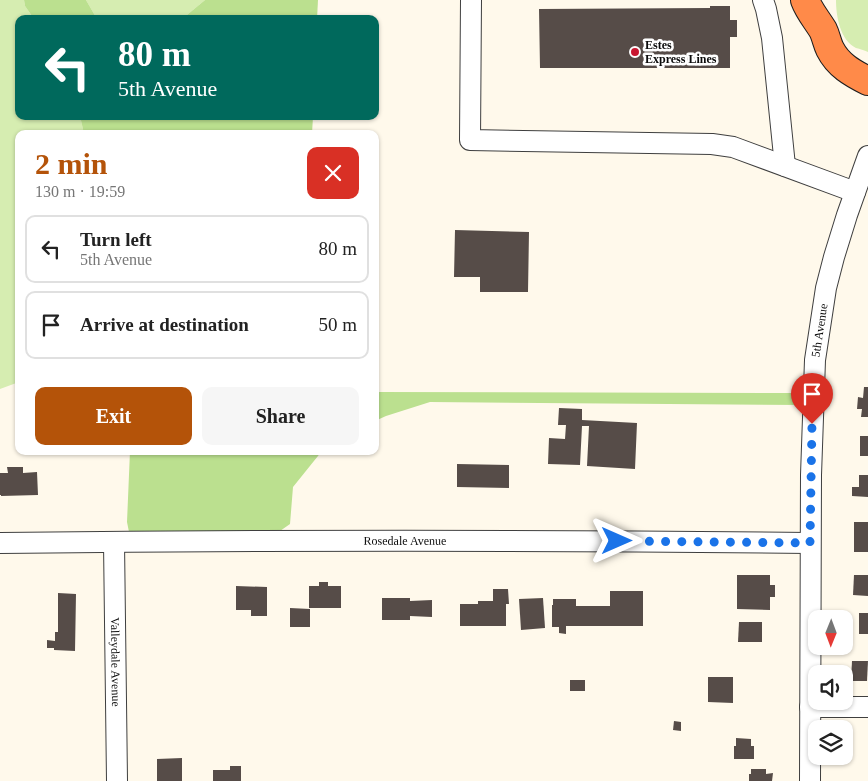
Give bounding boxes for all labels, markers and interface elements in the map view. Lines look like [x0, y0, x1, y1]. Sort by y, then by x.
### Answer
icon: left [35, 35, 100, 100]
text: 80 m [118, 35, 191, 74]
place label: Estes Express Lines [645, 38, 717, 66]
marker: Estes Express Lines [629, 46, 641, 58]
text: 5th Avenue [118, 76, 217, 101]
text: 2 min [35, 147, 108, 180]
button: close [307, 147, 359, 199]
text: 130 m · 19:59 [35, 183, 125, 200]
text: Turn left [80, 229, 152, 250]
icon: left [37, 235, 65, 263]
text: 80 m [318, 238, 357, 259]
text: 5th Avenue [80, 251, 152, 268]
street label: 5th Avenue [809, 303, 831, 358]
icon: arrive [37, 311, 65, 339]
text: Arrive at destination [80, 314, 249, 335]
text: 50 m [318, 314, 357, 335]
pin [791, 373, 833, 424]
icon: arrive [798, 380, 826, 408]
button: Exit [35, 387, 192, 445]
button: Share [202, 387, 359, 445]
position arrow [590, 514, 642, 566]
street label: Rosedale Avenue [364, 534, 446, 548]
north arrow [808, 610, 852, 655]
map controls [808, 610, 853, 765]
street label: Valleydale Avenue [108, 617, 123, 707]
button: sound [808, 665, 853, 710]
button: layers [808, 720, 853, 765]

